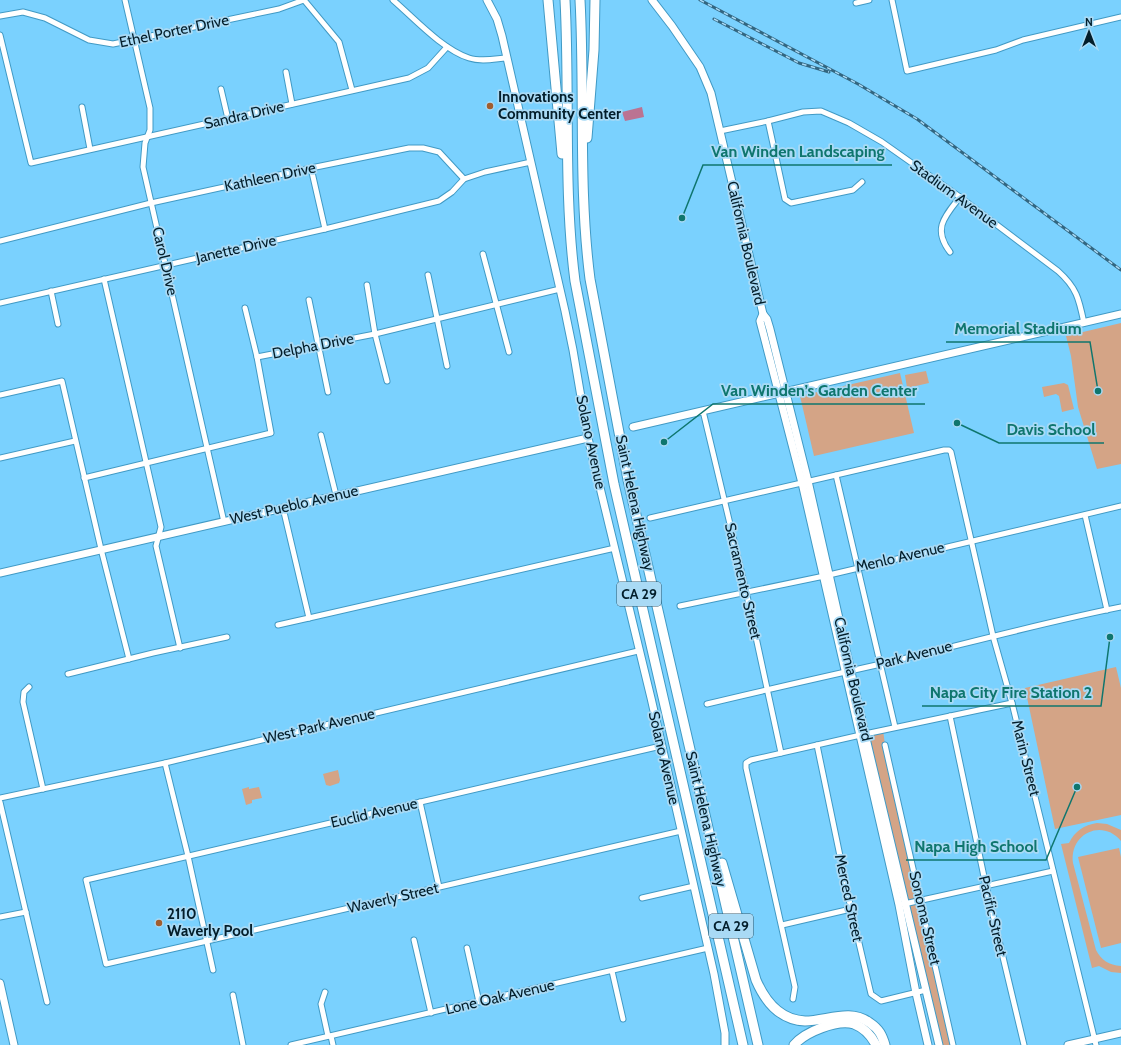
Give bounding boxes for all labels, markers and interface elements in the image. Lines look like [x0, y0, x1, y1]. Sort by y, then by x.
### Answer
street label: Ethel Porter Drive [117, 11, 231, 51]
north arrow [1069, 12, 1109, 52]
text: N [1085, 15, 1093, 29]
place label: Innovations Community Center [498, 88, 621, 123]
street label: Sandra Drive [202, 97, 286, 133]
marker: Innovations Community Center [485, 101, 495, 111]
callout: Van Winden Landscaping [703, 137, 892, 165]
text: Van Winden Landscaping [711, 142, 885, 161]
street label: Stadium Avenue [907, 156, 1002, 232]
street label: Kathleen Drive [223, 158, 318, 195]
street label: California Boulevard [723, 179, 769, 307]
street label: Carol Drive [148, 225, 182, 297]
street label: Janette Drive [193, 231, 278, 267]
callout: Memorial Stadium [946, 314, 1090, 342]
text: Memorial Stadium [954, 319, 1082, 338]
street label: Delpha Drive [271, 329, 356, 363]
callout: Van Winden’s Garden Center [713, 376, 925, 404]
text: Van Winden’s Garden Center [721, 381, 918, 400]
street label: Solano Avenue [572, 394, 610, 491]
callout: Davis School [999, 415, 1104, 443]
text: Davis School [1006, 420, 1096, 439]
street label: Saint Helena Highway [612, 433, 658, 573]
street label: West Pueblo Avenue [228, 481, 360, 528]
street label: Sacramento Street [721, 521, 765, 641]
street label: Menlo Avenue [854, 538, 947, 576]
road number: CA 29 [617, 582, 661, 606]
street label: California Boulevard [830, 615, 876, 743]
street label: Park Avenue [874, 637, 954, 673]
callout: Napa City Fire Station 2 [922, 678, 1101, 706]
text: Napa City Fire Station 2 [930, 683, 1092, 702]
street label: West Park Avenue [261, 704, 377, 748]
street label: Solano Avenue [645, 710, 684, 807]
street label: Marin Street [1008, 718, 1044, 798]
street label: Saint Helena Highway [682, 750, 730, 889]
street label: Euclid Avenue [329, 794, 420, 832]
callout: Napa High School [906, 832, 1046, 860]
text: Napa High School [914, 837, 1038, 856]
street label: Merced Street [831, 853, 867, 943]
street label: Sonoma Street [905, 869, 945, 967]
street label: Pacific Street [975, 874, 1011, 958]
street label: Waverly Street [346, 879, 440, 917]
place label: 2110 Waverly Pool [167, 905, 253, 940]
road number: CA 29 [709, 914, 753, 938]
marker: 2110 Waverly Pool [154, 918, 164, 928]
street label: Lone Oak Avenue [444, 976, 557, 1018]

